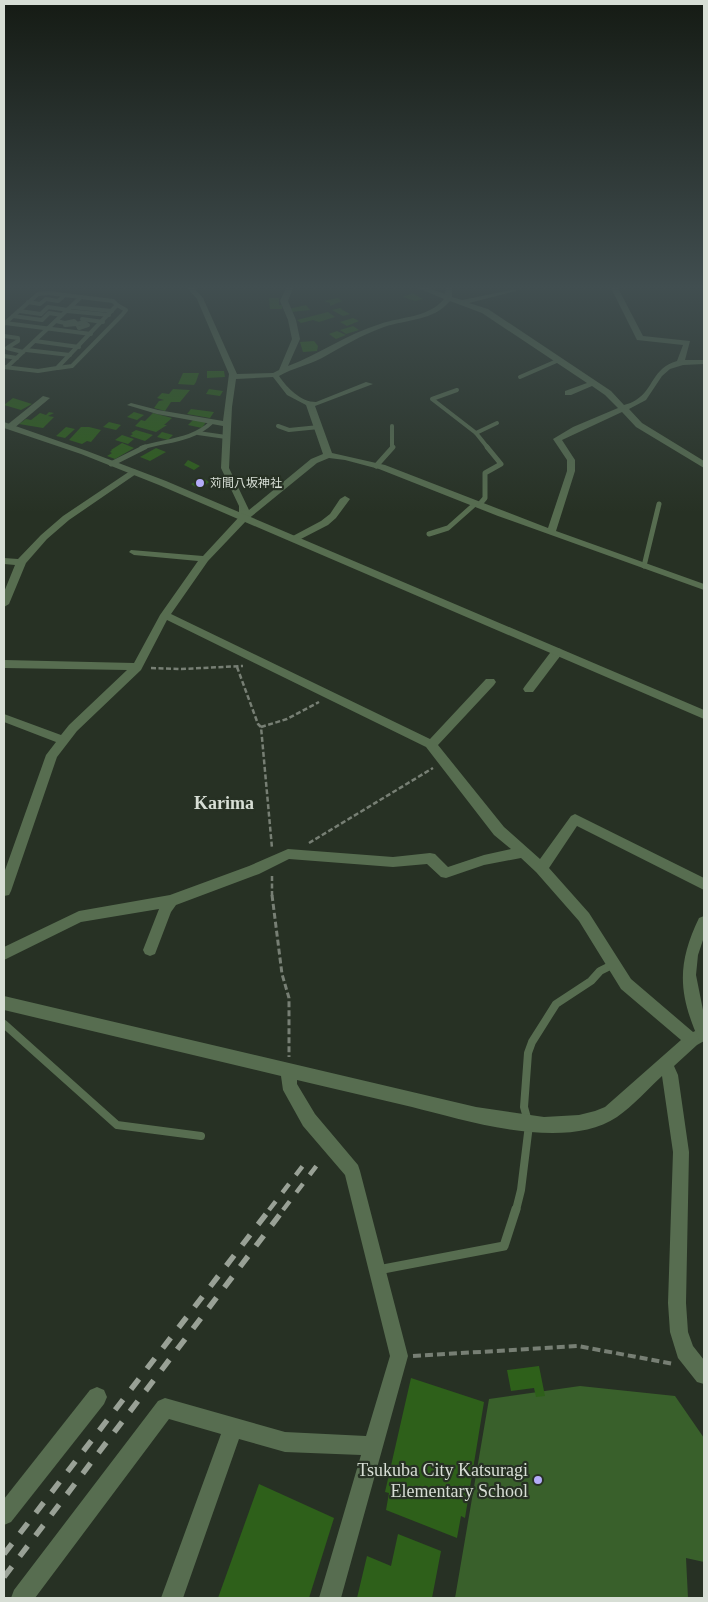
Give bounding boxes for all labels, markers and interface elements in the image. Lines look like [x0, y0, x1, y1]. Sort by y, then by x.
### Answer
place label: 苅間八坂神社 [210, 476, 282, 490]
marker: 苅間八坂神社 [194, 477, 206, 489]
district label: Karima [194, 793, 254, 813]
place label: Tsukuba City Katsuragi Elementary School [357, 1460, 528, 1501]
marker: Tsukuba City Katsuragi Elementary School [532, 1474, 544, 1486]

